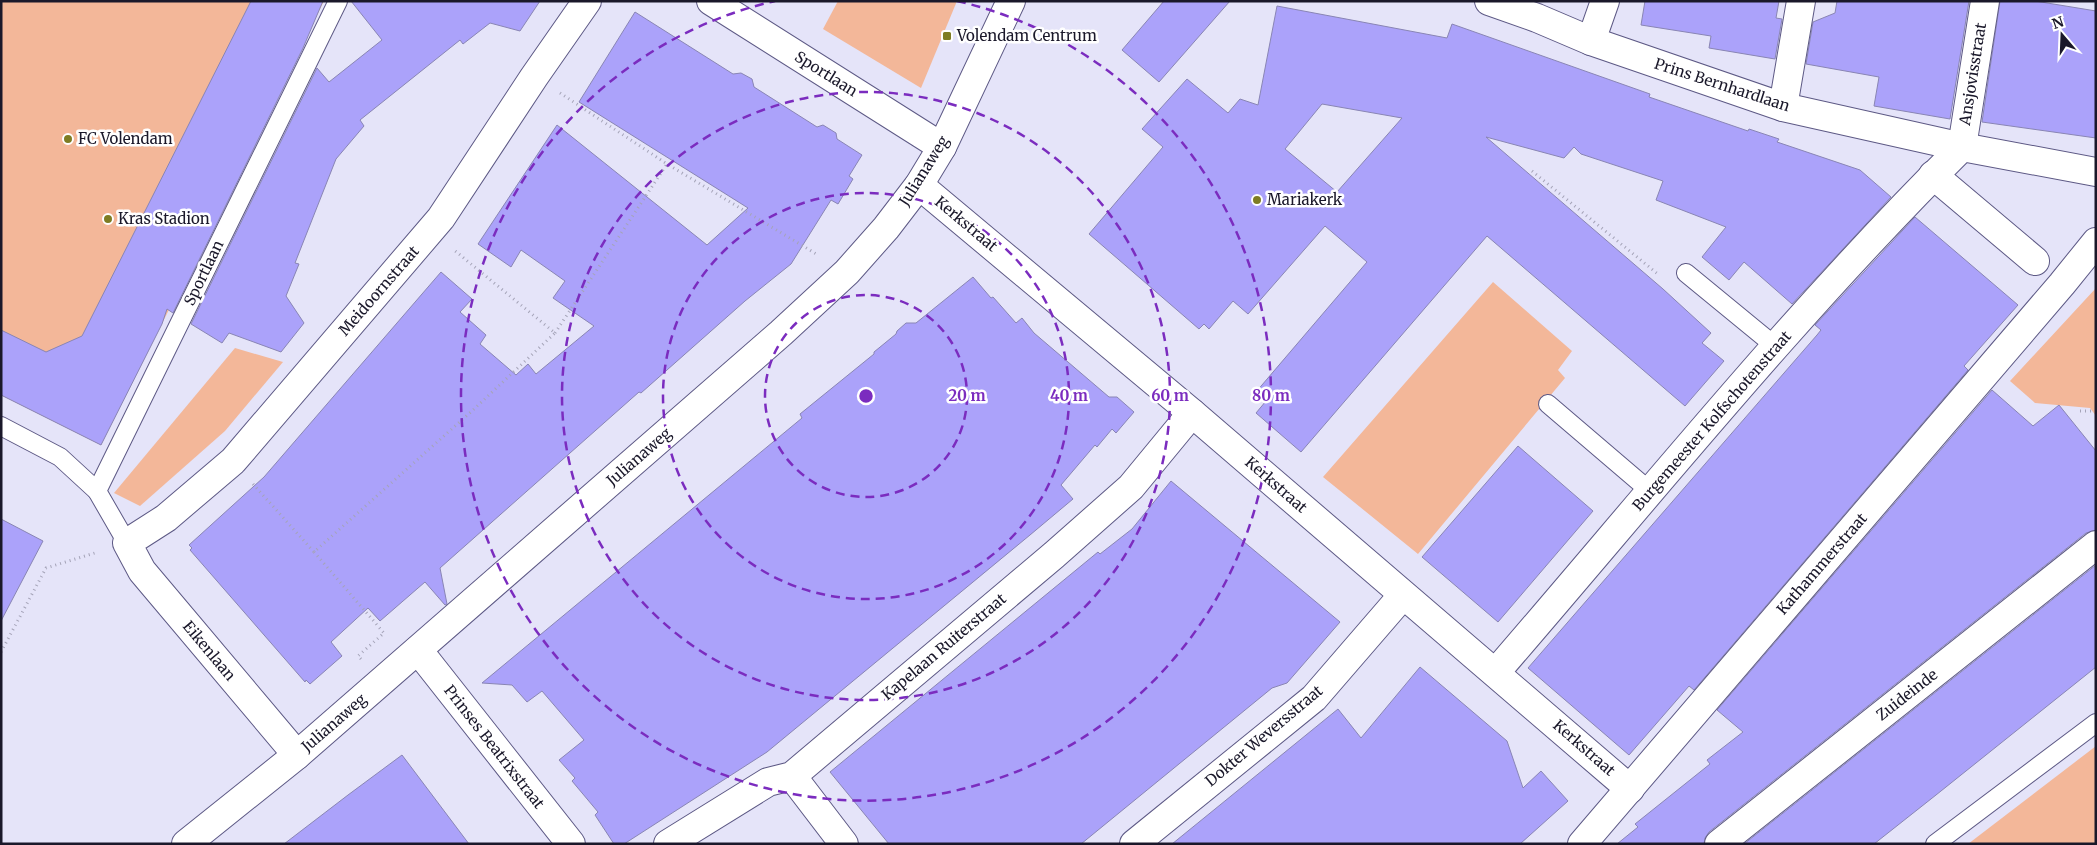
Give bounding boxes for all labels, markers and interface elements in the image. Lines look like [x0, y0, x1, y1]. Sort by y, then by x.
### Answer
north arrow [2037, 10, 2087, 60]
text: N [2050, 12, 2066, 33]
street label: Ansjovisstraat [1955, 21, 1990, 128]
place label: Volendam Centrum [956, 26, 1097, 45]
marker: Volendam Centrum [941, 30, 953, 42]
street label: Sportlaan [791, 47, 861, 100]
street label: Prins Bernhardlaan [1652, 54, 1792, 115]
place label: FC Volendam [78, 129, 173, 148]
street label: Julianaweg [894, 132, 953, 210]
marker: FC Volendam [62, 133, 74, 145]
place label: Mariakerk [1267, 190, 1343, 209]
street label: Kerkstraat [931, 192, 1002, 255]
marker: Mariakerk [1251, 194, 1263, 206]
place label: Kras Stadion [118, 209, 210, 228]
marker: Kras Stadion [102, 213, 114, 225]
street label: Sportlaan [180, 237, 228, 309]
street label: Meidoornstraat [334, 242, 423, 339]
street label: Burgemeester Kolfschotenstraat [1628, 327, 1795, 515]
text: 20 m [948, 386, 986, 405]
text: 40 m [1050, 386, 1088, 405]
text: 60 m [1151, 386, 1189, 405]
text: 80 m [1252, 386, 1290, 405]
centre of rings [857, 387, 875, 405]
street label: Julianaweg [602, 423, 675, 490]
street label: Kerkstraat [1241, 453, 1311, 517]
street label: Kathammerstraat [1772, 509, 1871, 618]
street label: Kapelaan Ruiterstraat [878, 589, 1010, 704]
street label: Eikenlaan [179, 617, 240, 684]
street label: Zuideinde [1872, 665, 1941, 724]
street label: Prinses Beatrixstraat [440, 681, 549, 813]
street label: Dokter Weversstraat [1201, 681, 1326, 790]
street label: Julianaweg [297, 689, 370, 756]
street label: Kerkstraat [1549, 716, 1619, 780]

